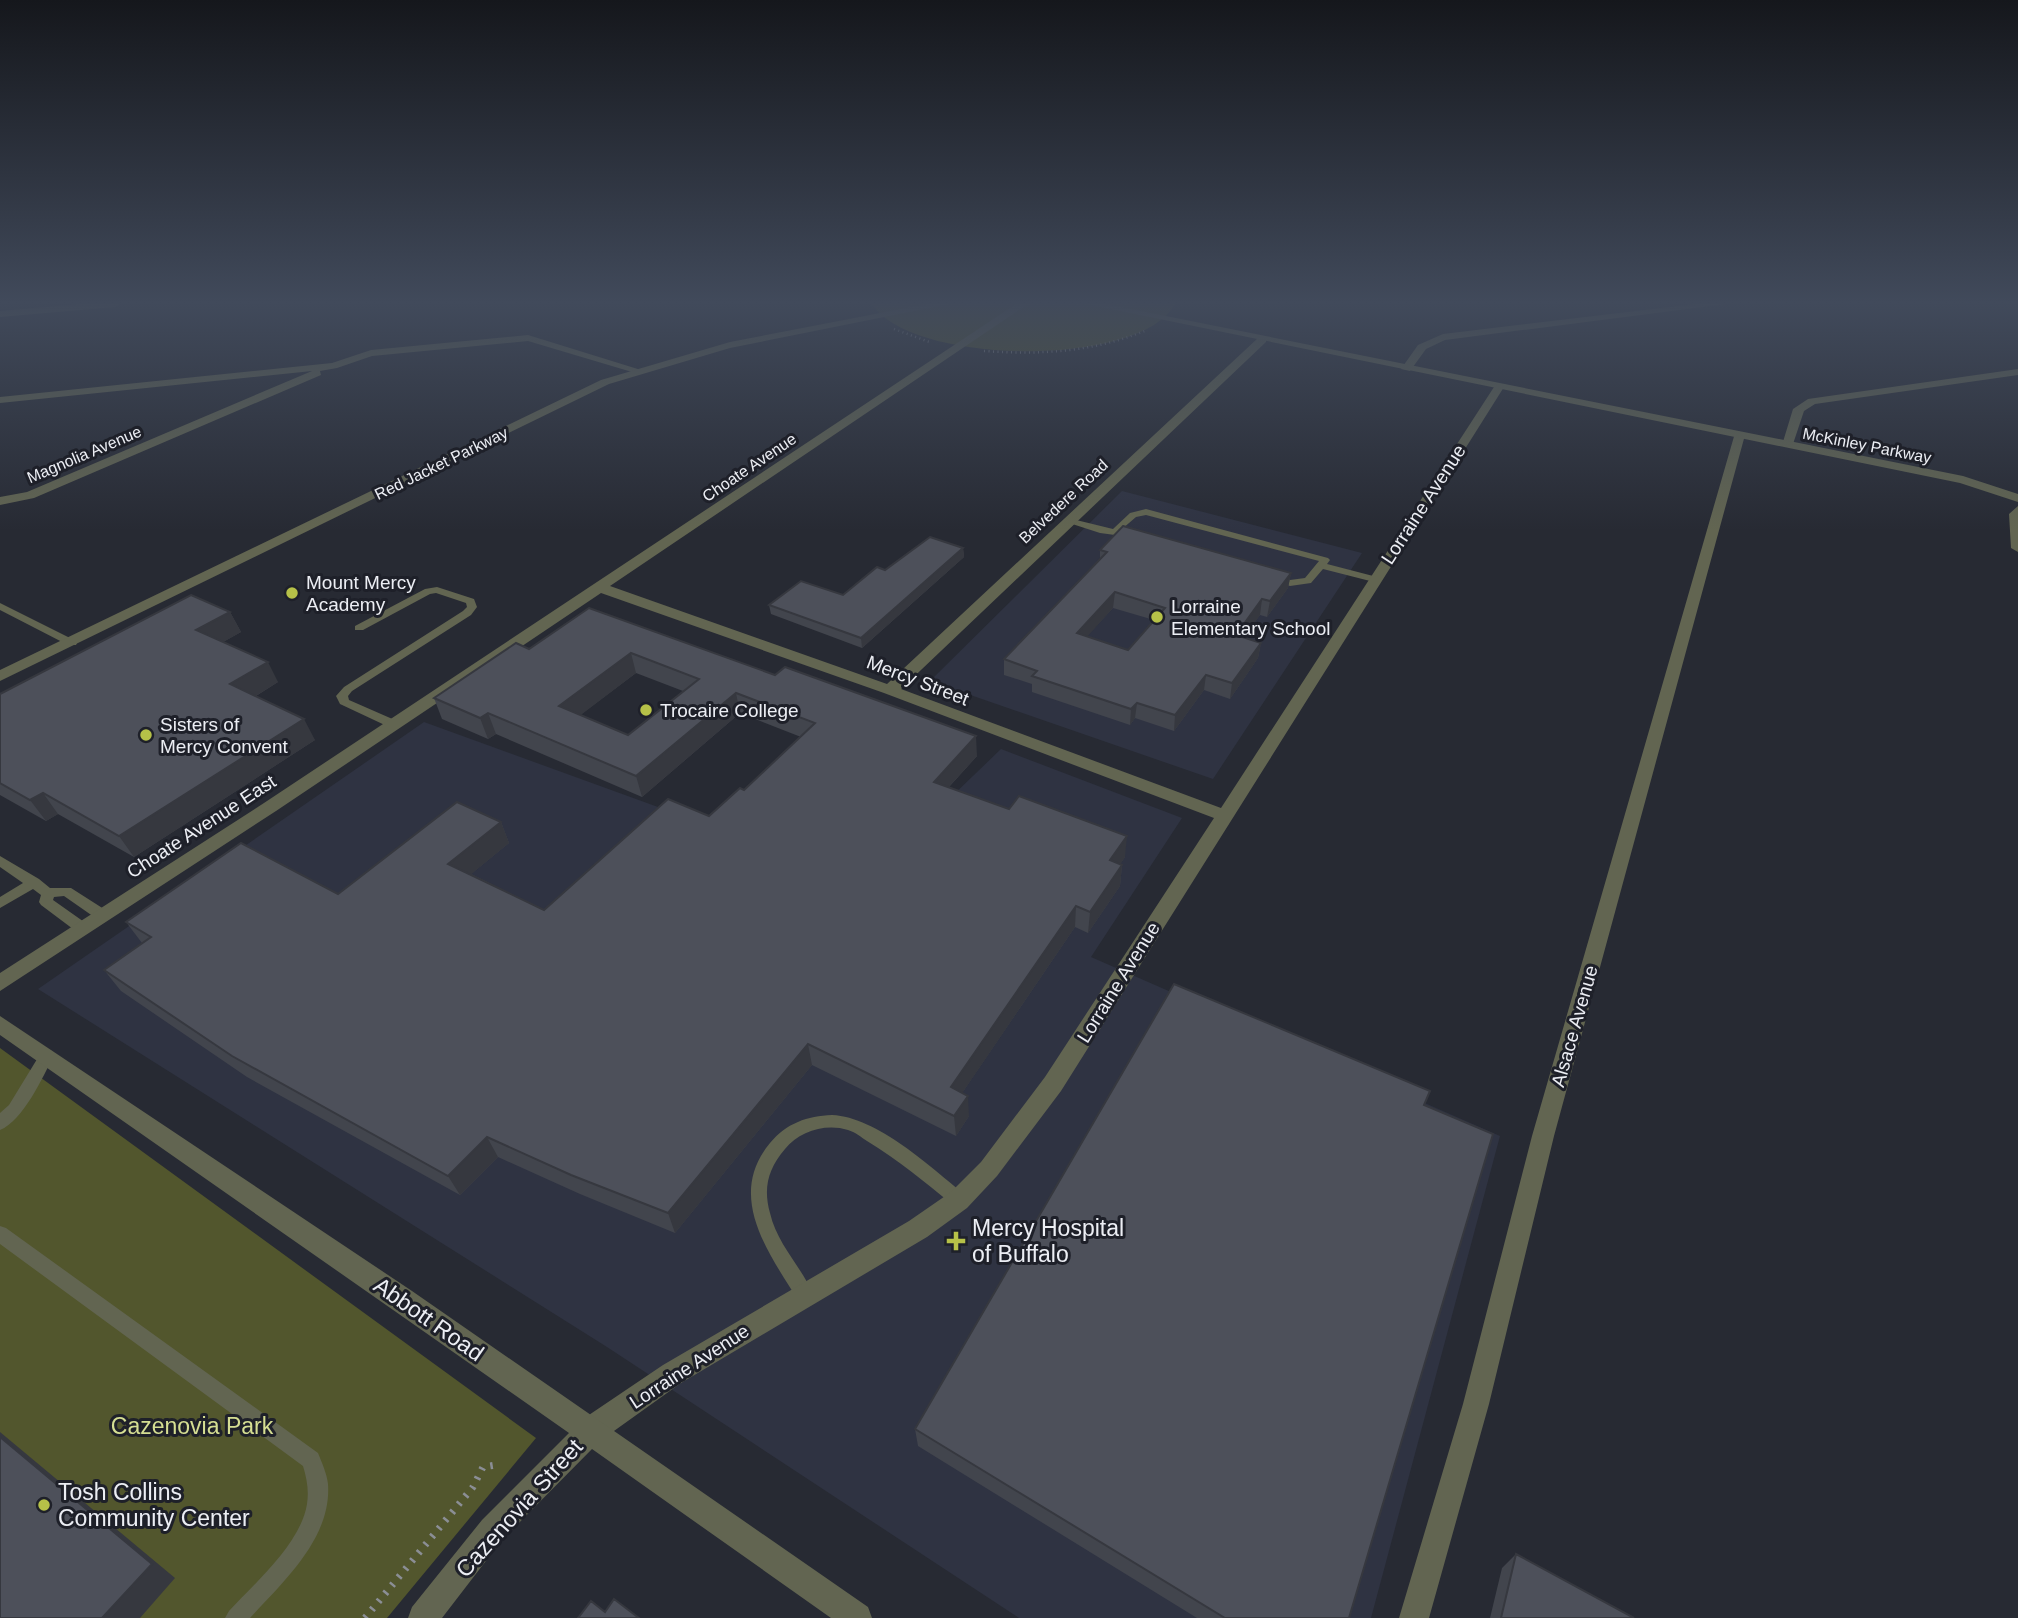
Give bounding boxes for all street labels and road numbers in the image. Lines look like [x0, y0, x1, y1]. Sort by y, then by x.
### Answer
street label: Magnolia Avenue [25, 423, 144, 486]
street label: Red Jacket Parkway [372, 424, 510, 503]
street label: McKinley Parkway [1801, 425, 1933, 466]
street label: Choate Avenue [699, 430, 799, 505]
street label: Lorraine Avenue [1377, 441, 1470, 568]
street label: Belvedere Road [1016, 456, 1111, 547]
street label: Mercy Street [864, 651, 973, 710]
street label: Choate Avenue East [123, 770, 280, 882]
street label: Lorraine Avenue [1073, 918, 1164, 1046]
street label: Alsace Avenue [1547, 963, 1602, 1089]
street label: Abbott Road [369, 1272, 489, 1366]
street label: Lorraine Avenue [626, 1320, 753, 1413]
street label: Cazenovia Street [450, 1433, 588, 1582]

